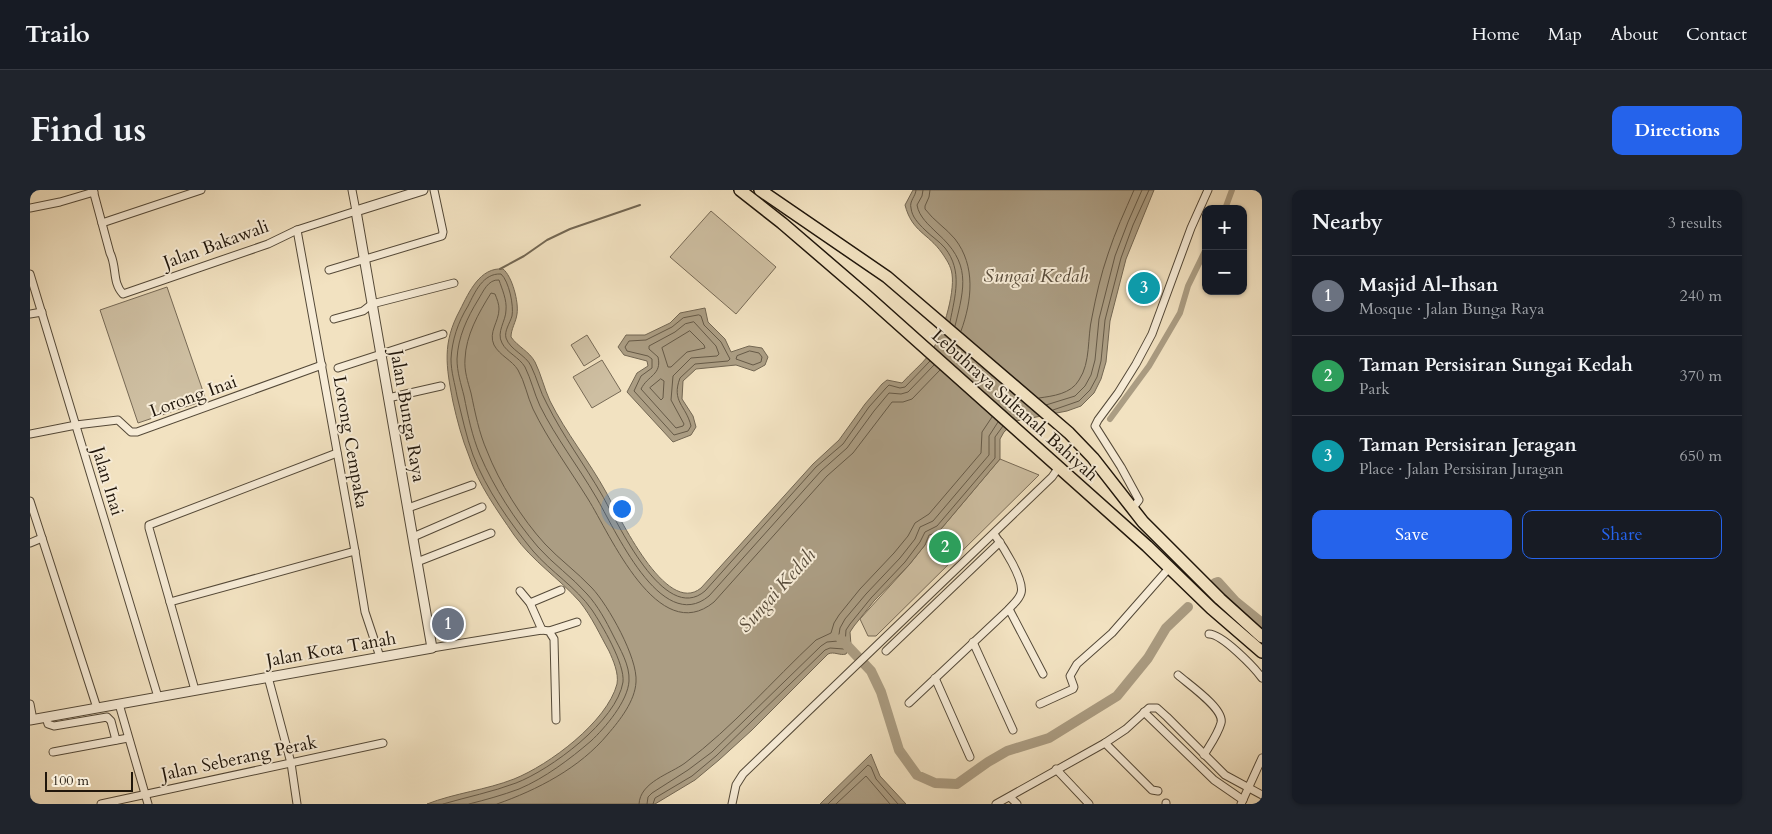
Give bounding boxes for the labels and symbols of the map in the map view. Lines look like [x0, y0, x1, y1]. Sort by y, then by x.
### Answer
street label: Jalan Bakawali [157, 214, 272, 276]
water label: Sungai Kedah [984, 263, 1088, 289]
pin: 3 [1128, 269, 1160, 307]
street label: Lebuhraya Sultanah Bahiyah [926, 324, 1104, 487]
street label: Jalan Bunga Raya [383, 345, 431, 484]
street label: Lorong Inai [146, 369, 240, 424]
street label: Lorong Cempaka [327, 374, 374, 510]
street label: Jalan Inai [84, 441, 130, 519]
your location [609, 496, 635, 522]
pin: 2 [929, 528, 961, 566]
water label: Sungai Kedah [732, 543, 821, 638]
pin: 1 [432, 605, 464, 643]
street label: Jalan Kota Tanah [261, 626, 398, 674]
street label: Jalan Seberang Perak [156, 730, 320, 788]
scale bar [45, 769, 132, 792]

